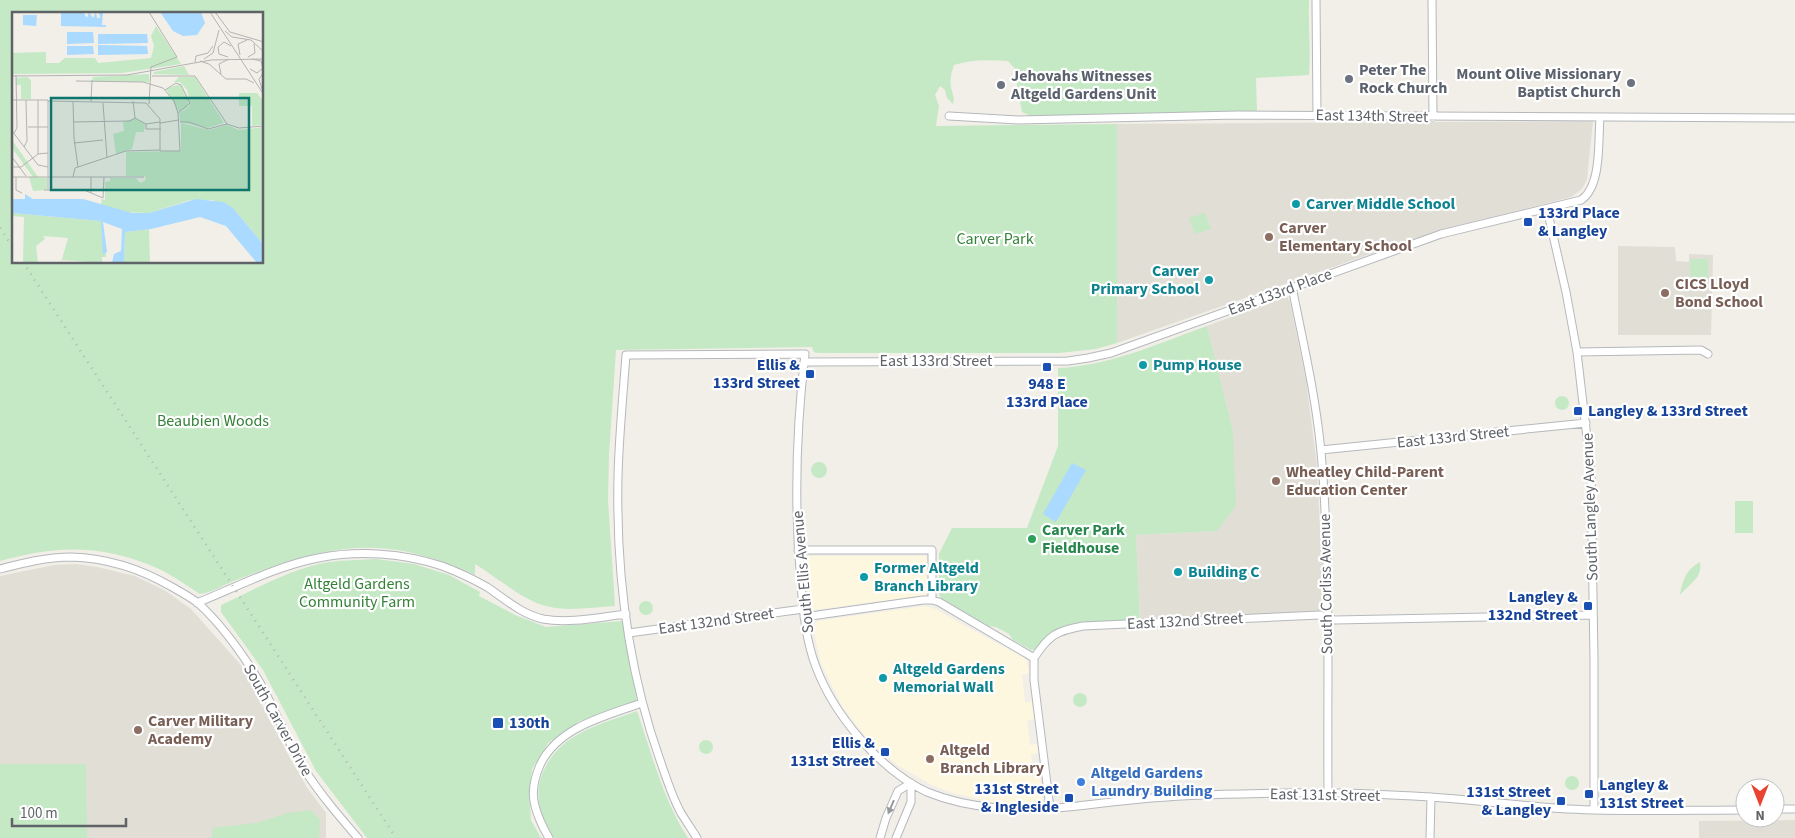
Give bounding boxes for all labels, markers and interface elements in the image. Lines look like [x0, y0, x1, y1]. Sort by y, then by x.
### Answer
inset map [12, 12, 264, 264]
place label: Peter The Rock Church [1359, 59, 1447, 99]
place label: Mount Olive Missionary Baptist Church [1456, 63, 1622, 103]
place label: Jehovahs Witnesses Altgeld Gardens Unit [1010, 65, 1156, 105]
marker: Peter The Rock Church [1343, 73, 1355, 85]
marker: Mount Olive Missionary Baptist Church [1625, 77, 1637, 89]
marker: Jehovahs Witnesses Altgeld Gardens Unit [995, 79, 1007, 91]
street label: East 134th Street [1315, 104, 1429, 128]
place label: Carver Middle School [1306, 193, 1456, 215]
marker: Carver Middle School [1290, 198, 1302, 210]
place label: 133rd Place & Langley [1538, 202, 1620, 242]
marker: 133rd Place & Langley [1522, 216, 1534, 228]
place label: Carver Elementary School [1279, 217, 1412, 257]
park label: Carver Park [956, 228, 1034, 250]
marker: Carver Elementary School [1263, 231, 1275, 243]
place label: Carver Primary School [1091, 260, 1200, 300]
street label: East 133rd Place [1225, 263, 1335, 321]
place label: CICS Lloyd Bond School [1675, 273, 1763, 313]
marker: Carver Primary School [1203, 274, 1215, 286]
marker: CICS Lloyd Bond School [1659, 287, 1671, 299]
street label: East 133rd Street [880, 350, 993, 372]
place label: Ellis & 133rd Street [713, 354, 800, 394]
place label: Pump House [1153, 354, 1242, 376]
marker: Pump House [1137, 359, 1149, 371]
marker: 948 E 133rd Place [1041, 361, 1053, 373]
marker: Ellis & 133rd Street [804, 368, 816, 380]
place label: 948 E 133rd Place [1006, 373, 1088, 413]
place label: Langley & 133rd Street [1588, 400, 1748, 422]
marker: Langley & 133rd Street [1572, 405, 1584, 417]
park label: Beaubien Woods [157, 410, 269, 432]
street label: East 133rd Street [1396, 420, 1511, 454]
street label: South Langley Avenue [1576, 433, 1604, 581]
place label: Wheatley Child-Parent Education Center [1286, 461, 1444, 501]
marker: Wheatley Child-Parent Education Center [1270, 475, 1282, 487]
street label: South Ellis Avenue [787, 510, 819, 634]
street label: South Corliss Avenue [1314, 513, 1338, 654]
place label: Carver Park Fieldhouse [1042, 519, 1125, 559]
marker: Carver Park Fieldhouse [1026, 533, 1038, 545]
place label: Former Altgeld Branch Library [874, 557, 979, 597]
place label: Building C [1188, 561, 1260, 583]
marker: Building C [1172, 566, 1184, 578]
marker: Former Altgeld Branch Library [858, 571, 870, 583]
park label: Altgeld Gardens Community Farm [299, 573, 415, 613]
place label: Langley & 132nd Street [1488, 586, 1578, 626]
marker: Langley & 132nd Street [1582, 600, 1594, 612]
street label: East 132nd Street [657, 602, 776, 640]
street label: East 132nd Street [1126, 607, 1244, 635]
place label: Altgeld Gardens Memorial Wall [892, 658, 1005, 698]
street label: South Carver Drive [238, 660, 318, 780]
marker: Altgeld Gardens Memorial Wall [877, 672, 889, 684]
place label: Carver Military Academy [147, 710, 254, 750]
place label: 130th [509, 712, 550, 734]
marker: 130th [491, 716, 505, 730]
marker: Carver Military Academy [132, 724, 144, 736]
place label: Ellis & 131st Street [790, 732, 875, 772]
place label: Altgeld Branch Library [939, 739, 1045, 779]
marker: Ellis & 131st Street [879, 746, 891, 758]
marker: Altgeld Branch Library [924, 753, 936, 765]
place label: Altgeld Gardens Laundry Building [1090, 762, 1213, 802]
place label: Langley & 131st Street [1599, 774, 1684, 814]
marker: Altgeld Gardens Laundry Building [1075, 776, 1087, 788]
place label: 131st Street & Ingleside [974, 778, 1059, 818]
north arrow [1735, 778, 1785, 828]
place label: 131st Street & Langley [1466, 781, 1552, 821]
street label: East 131st Street [1270, 783, 1381, 807]
marker: Langley & 131st Street [1583, 788, 1595, 800]
marker: 131st Street & Ingleside [1063, 792, 1075, 804]
marker: 131st Street & Langley [1555, 795, 1567, 807]
scale bar [12, 796, 126, 828]
one-way arrow [886, 800, 894, 814]
text: 100 m [20, 803, 58, 824]
text: N [1755, 805, 1765, 825]

